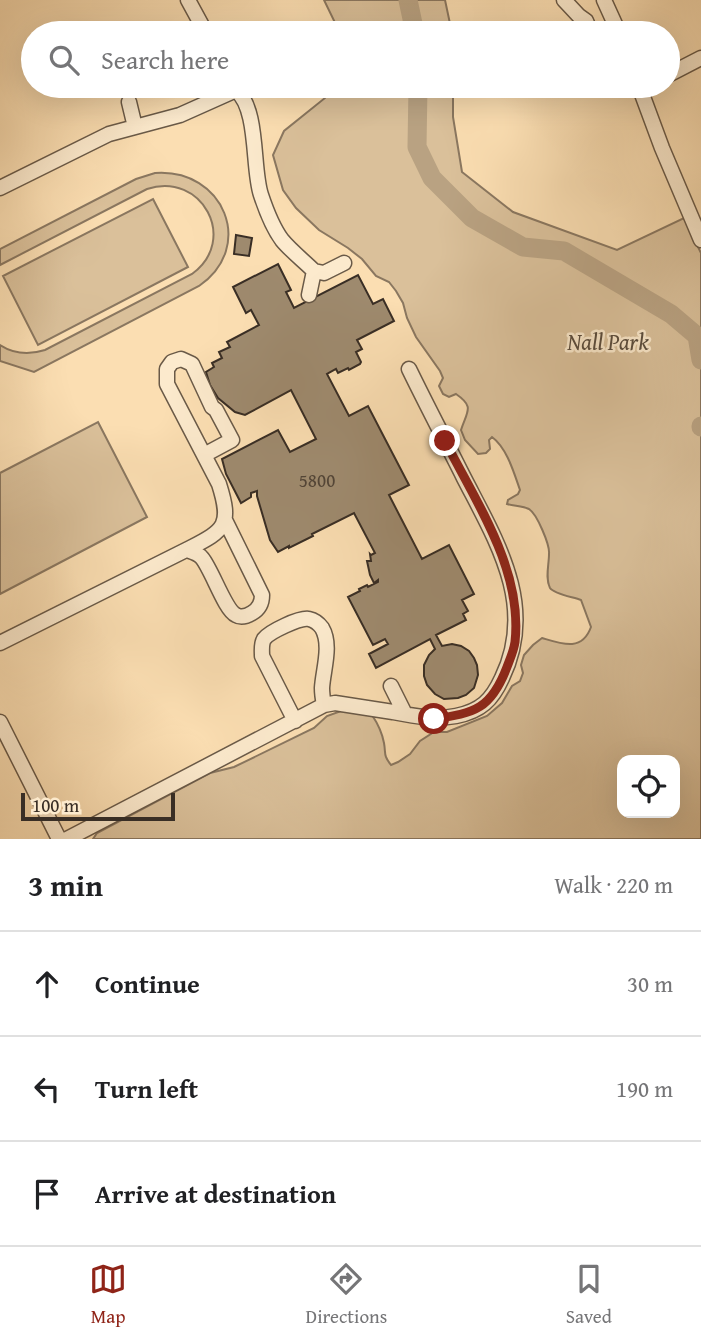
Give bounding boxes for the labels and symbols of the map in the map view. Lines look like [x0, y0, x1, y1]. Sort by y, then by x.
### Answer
park label: Nall Park [566, 325, 649, 358]
route end [429, 425, 460, 456]
house number: 5800 [299, 466, 335, 494]
route start [418, 703, 449, 734]
scale bar [21, 790, 175, 822]

